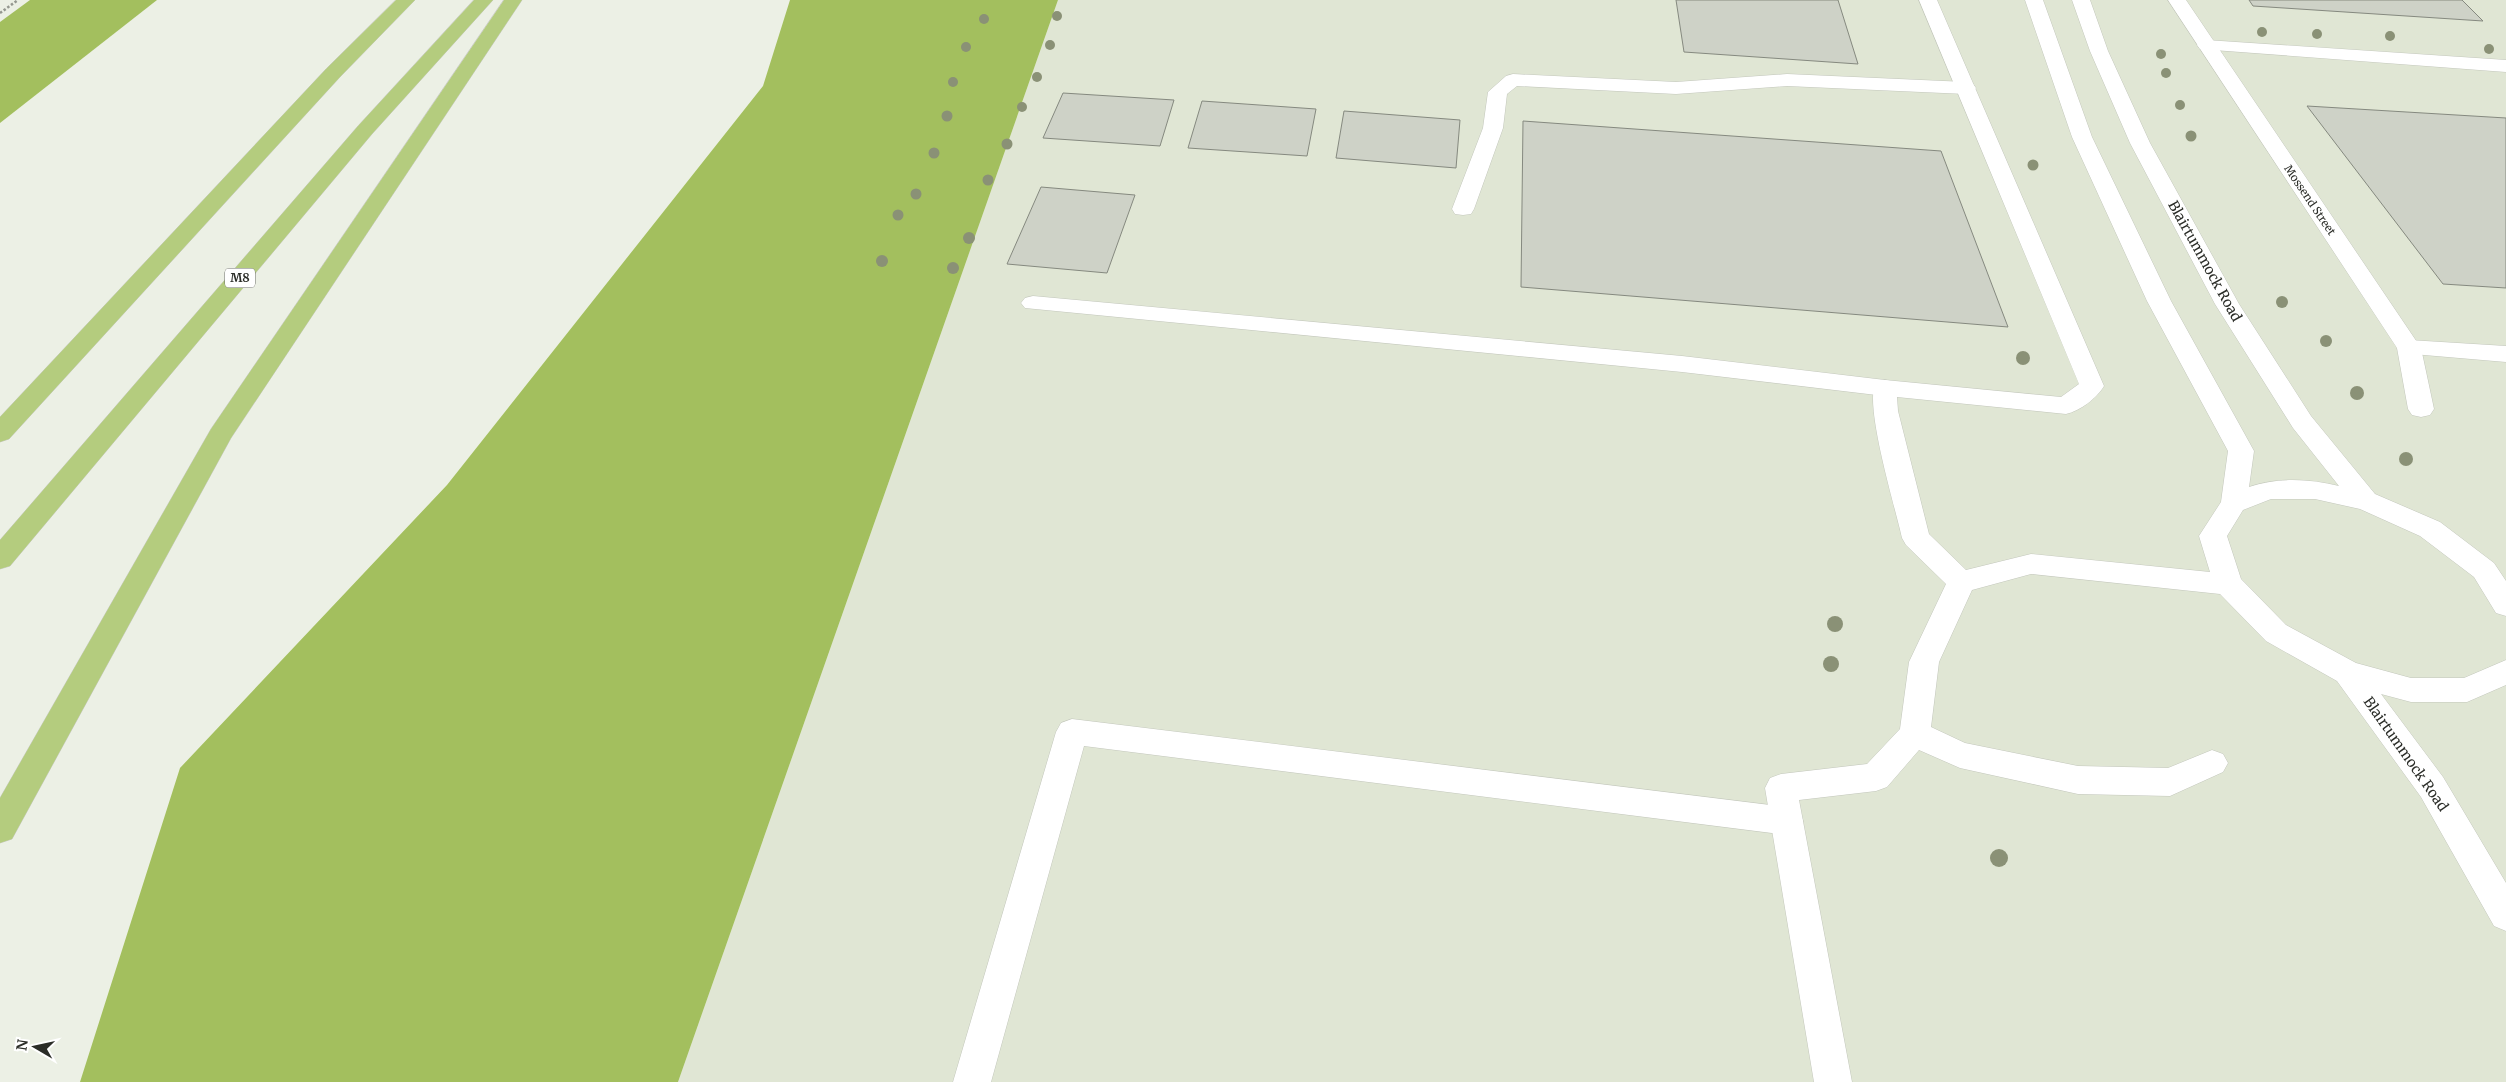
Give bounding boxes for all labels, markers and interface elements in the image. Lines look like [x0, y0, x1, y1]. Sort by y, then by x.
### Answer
street label: Mossend Street [2281, 162, 2339, 238]
street label: Blairtummock Road [2164, 197, 2246, 325]
road number: M8 [225, 268, 255, 288]
street label: Blairtummock Road [2360, 693, 2453, 815]
north arrow [10, 1022, 60, 1072]
text: N [12, 1038, 32, 1052]

